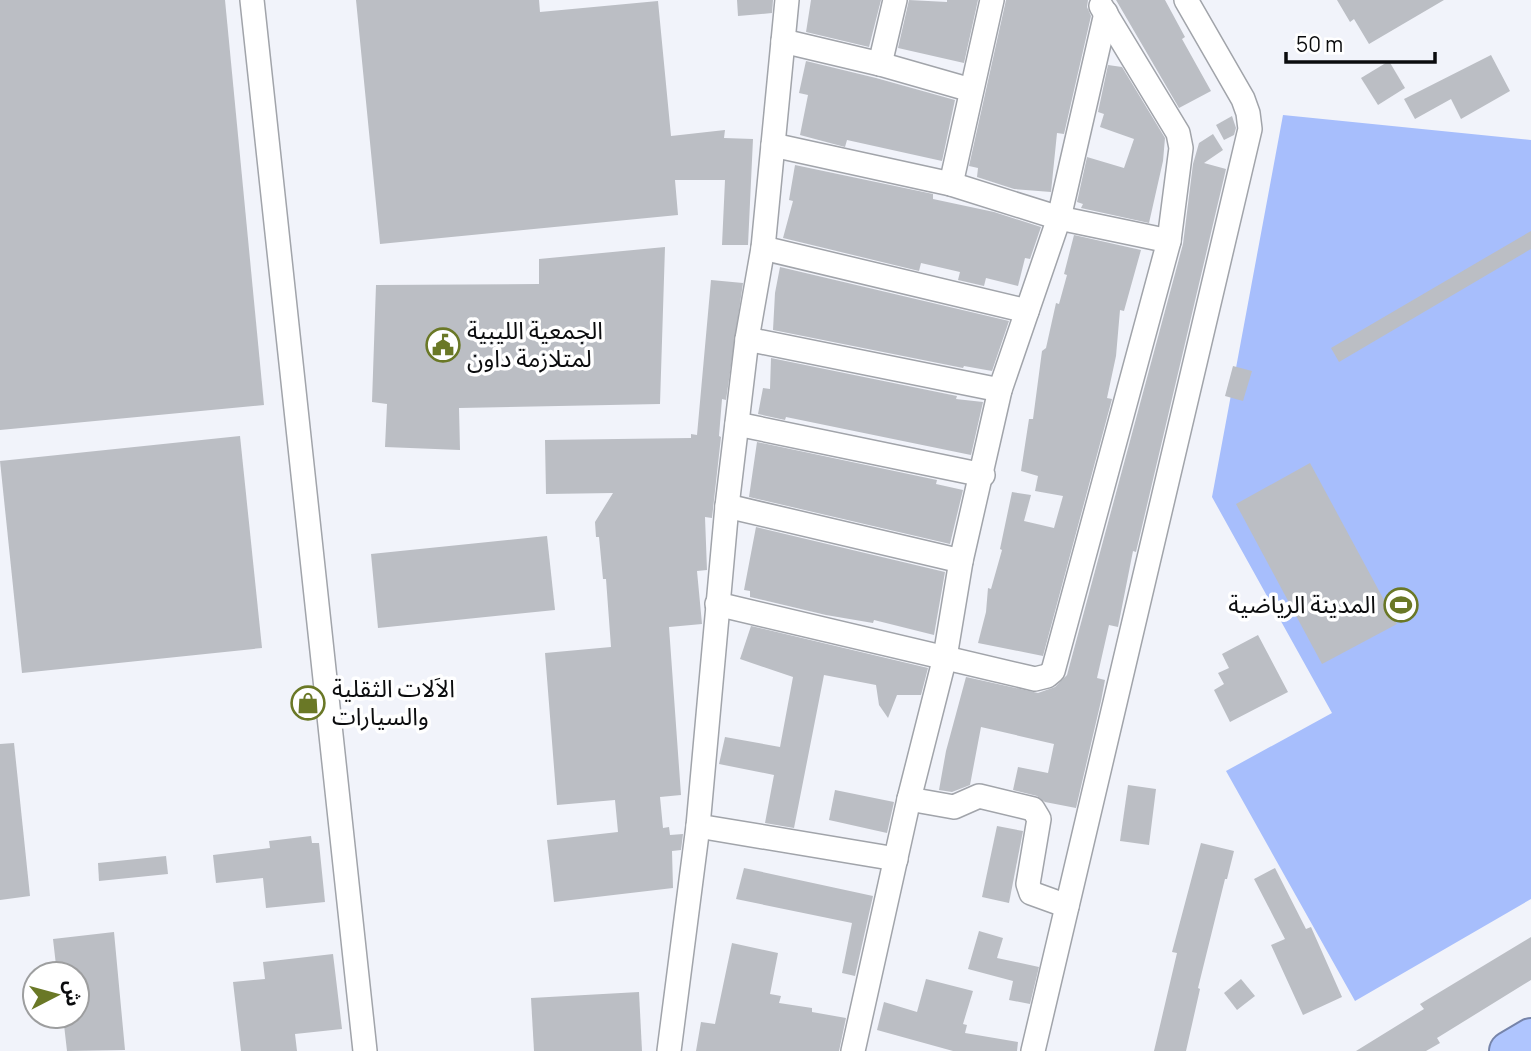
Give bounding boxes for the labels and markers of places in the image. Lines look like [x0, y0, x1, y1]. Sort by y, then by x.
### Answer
place label: الجمعية الليبية لمتلازمة داون [467, 313, 603, 374]
public building icon: الجمعية الليبية لمتلازمة داون [424, 326, 462, 364]
sports icon: المدينة الرياضية [1382, 586, 1420, 624]
place label: المدينة الرياضية [1228, 587, 1376, 620]
place label: الاَلات الثقلية والسيارات [332, 671, 455, 732]
shop icon: الاَلات الثقلية والسيارات [289, 684, 327, 722]

